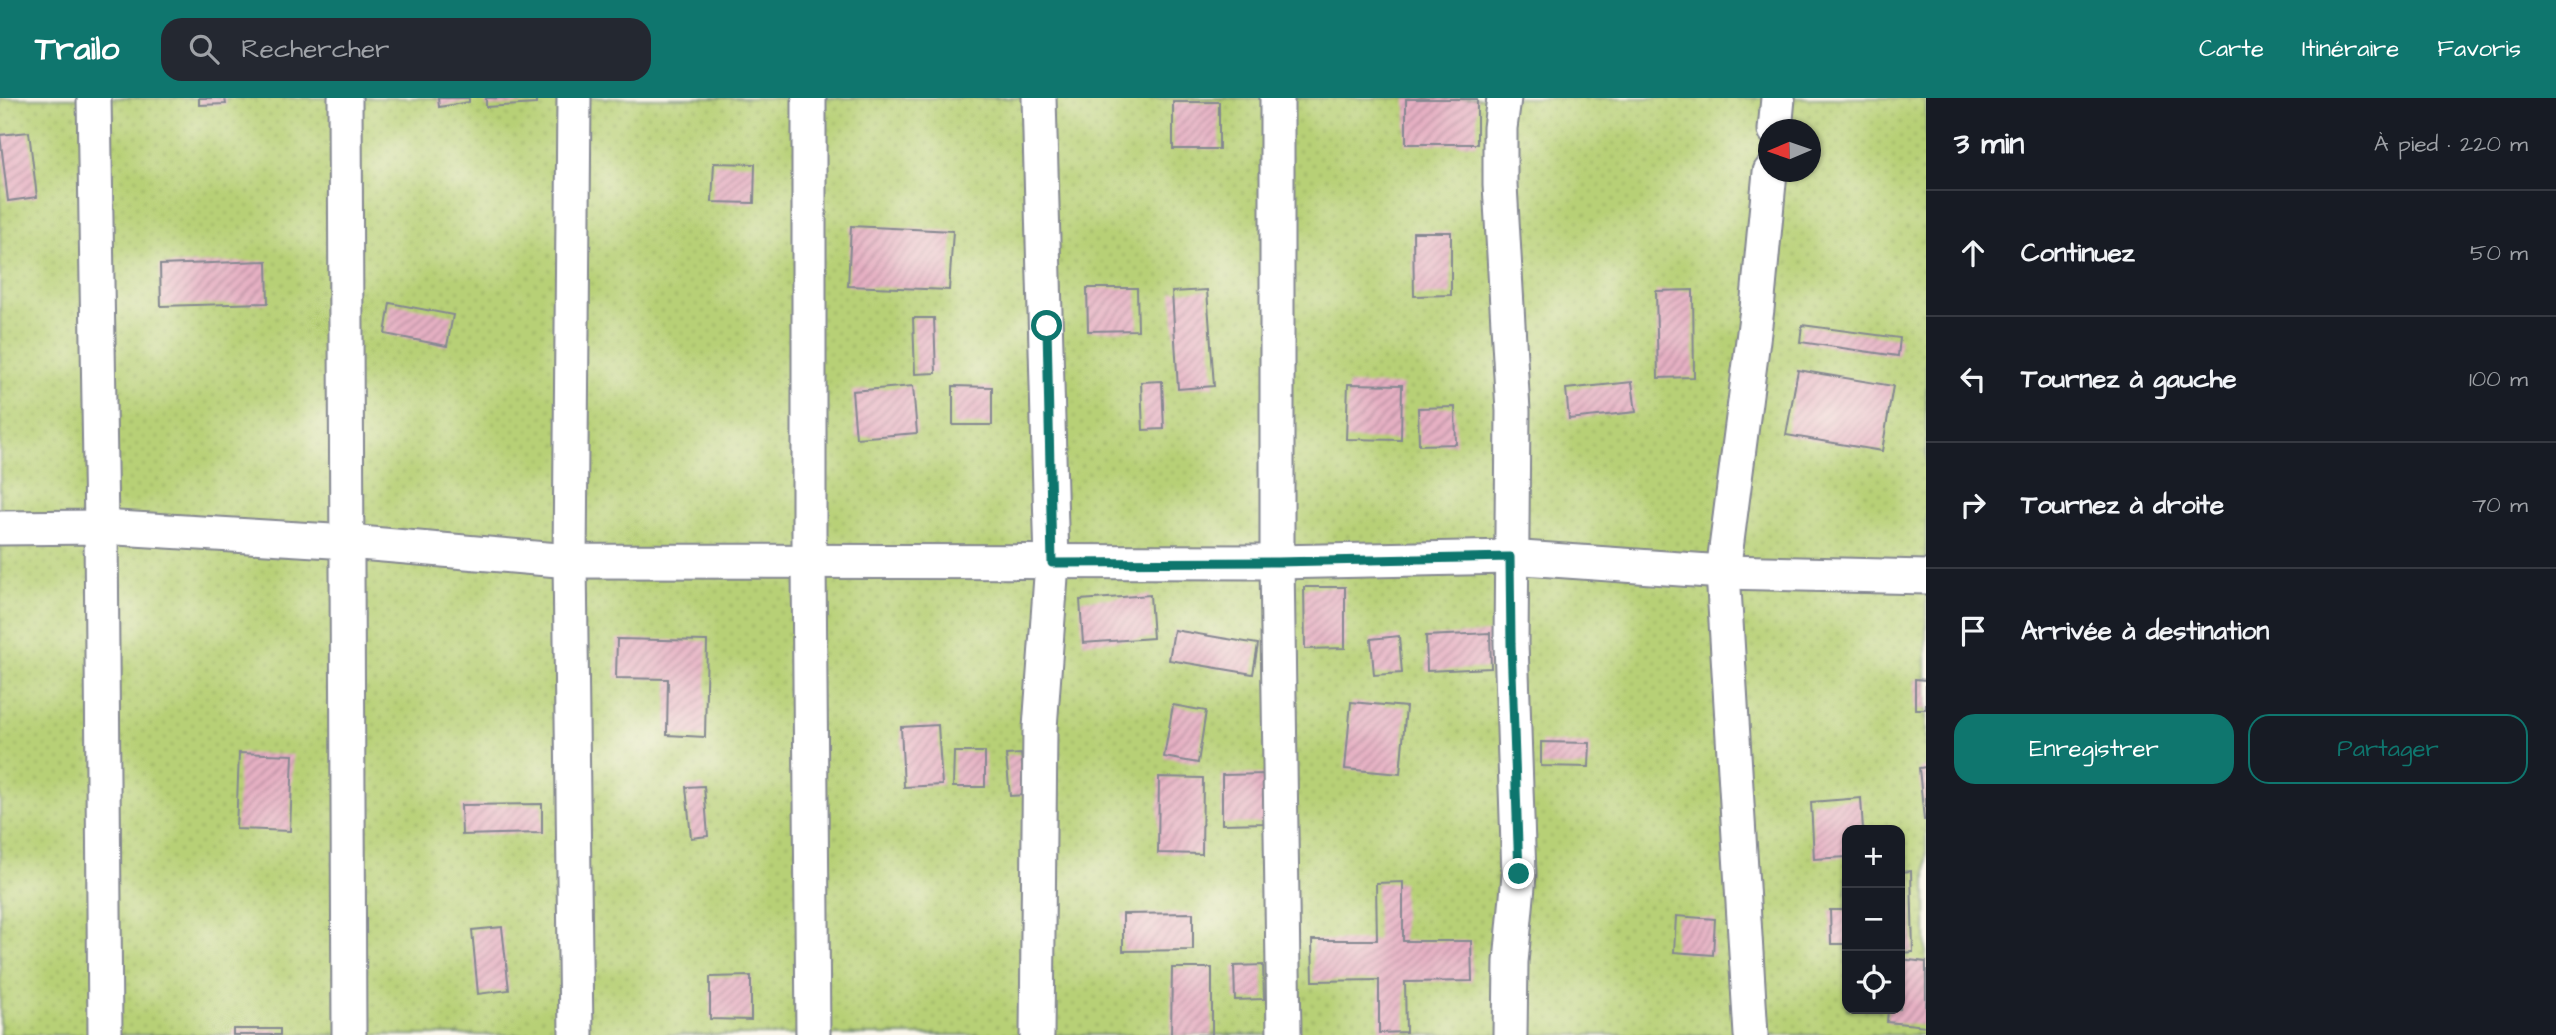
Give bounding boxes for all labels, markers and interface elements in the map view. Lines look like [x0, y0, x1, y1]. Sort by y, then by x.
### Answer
search box [161, 18, 651, 81]
text: Trailo [35, 26, 119, 72]
icon: search [185, 30, 223, 68]
text: Rechercher [241, 31, 389, 67]
text: Carte [2199, 32, 2264, 66]
text: Itinéraire [2302, 32, 2399, 66]
text: Favoris [2437, 32, 2521, 66]
north arrow [1758, 119, 1821, 182]
text: 3 min [1954, 123, 2024, 165]
text: À pied · 220 m [2374, 128, 2528, 160]
icon: ahead [1954, 234, 1992, 272]
text: Continuez [2021, 235, 2135, 271]
text: 50 m [2470, 237, 2528, 269]
route start [1031, 310, 1062, 341]
icon: left [1954, 360, 1992, 398]
text: Tournez à gauche [2021, 361, 2237, 397]
text: 100 m [2469, 363, 2528, 395]
icon: right [1954, 486, 1992, 524]
text: Tournez à droite [2021, 487, 2224, 523]
text: 70 m [2472, 489, 2528, 521]
icon: arrive [1954, 612, 1992, 650]
text: Arrivée à destination [2021, 613, 2269, 649]
button: Enregistrer [1954, 714, 2234, 784]
button: Partager [2248, 714, 2528, 784]
map controls [1842, 825, 1905, 1014]
button: + [1842, 825, 1905, 888]
route end [1503, 858, 1534, 889]
button: − [1842, 888, 1905, 951]
button: locate [1842, 951, 1905, 1014]

